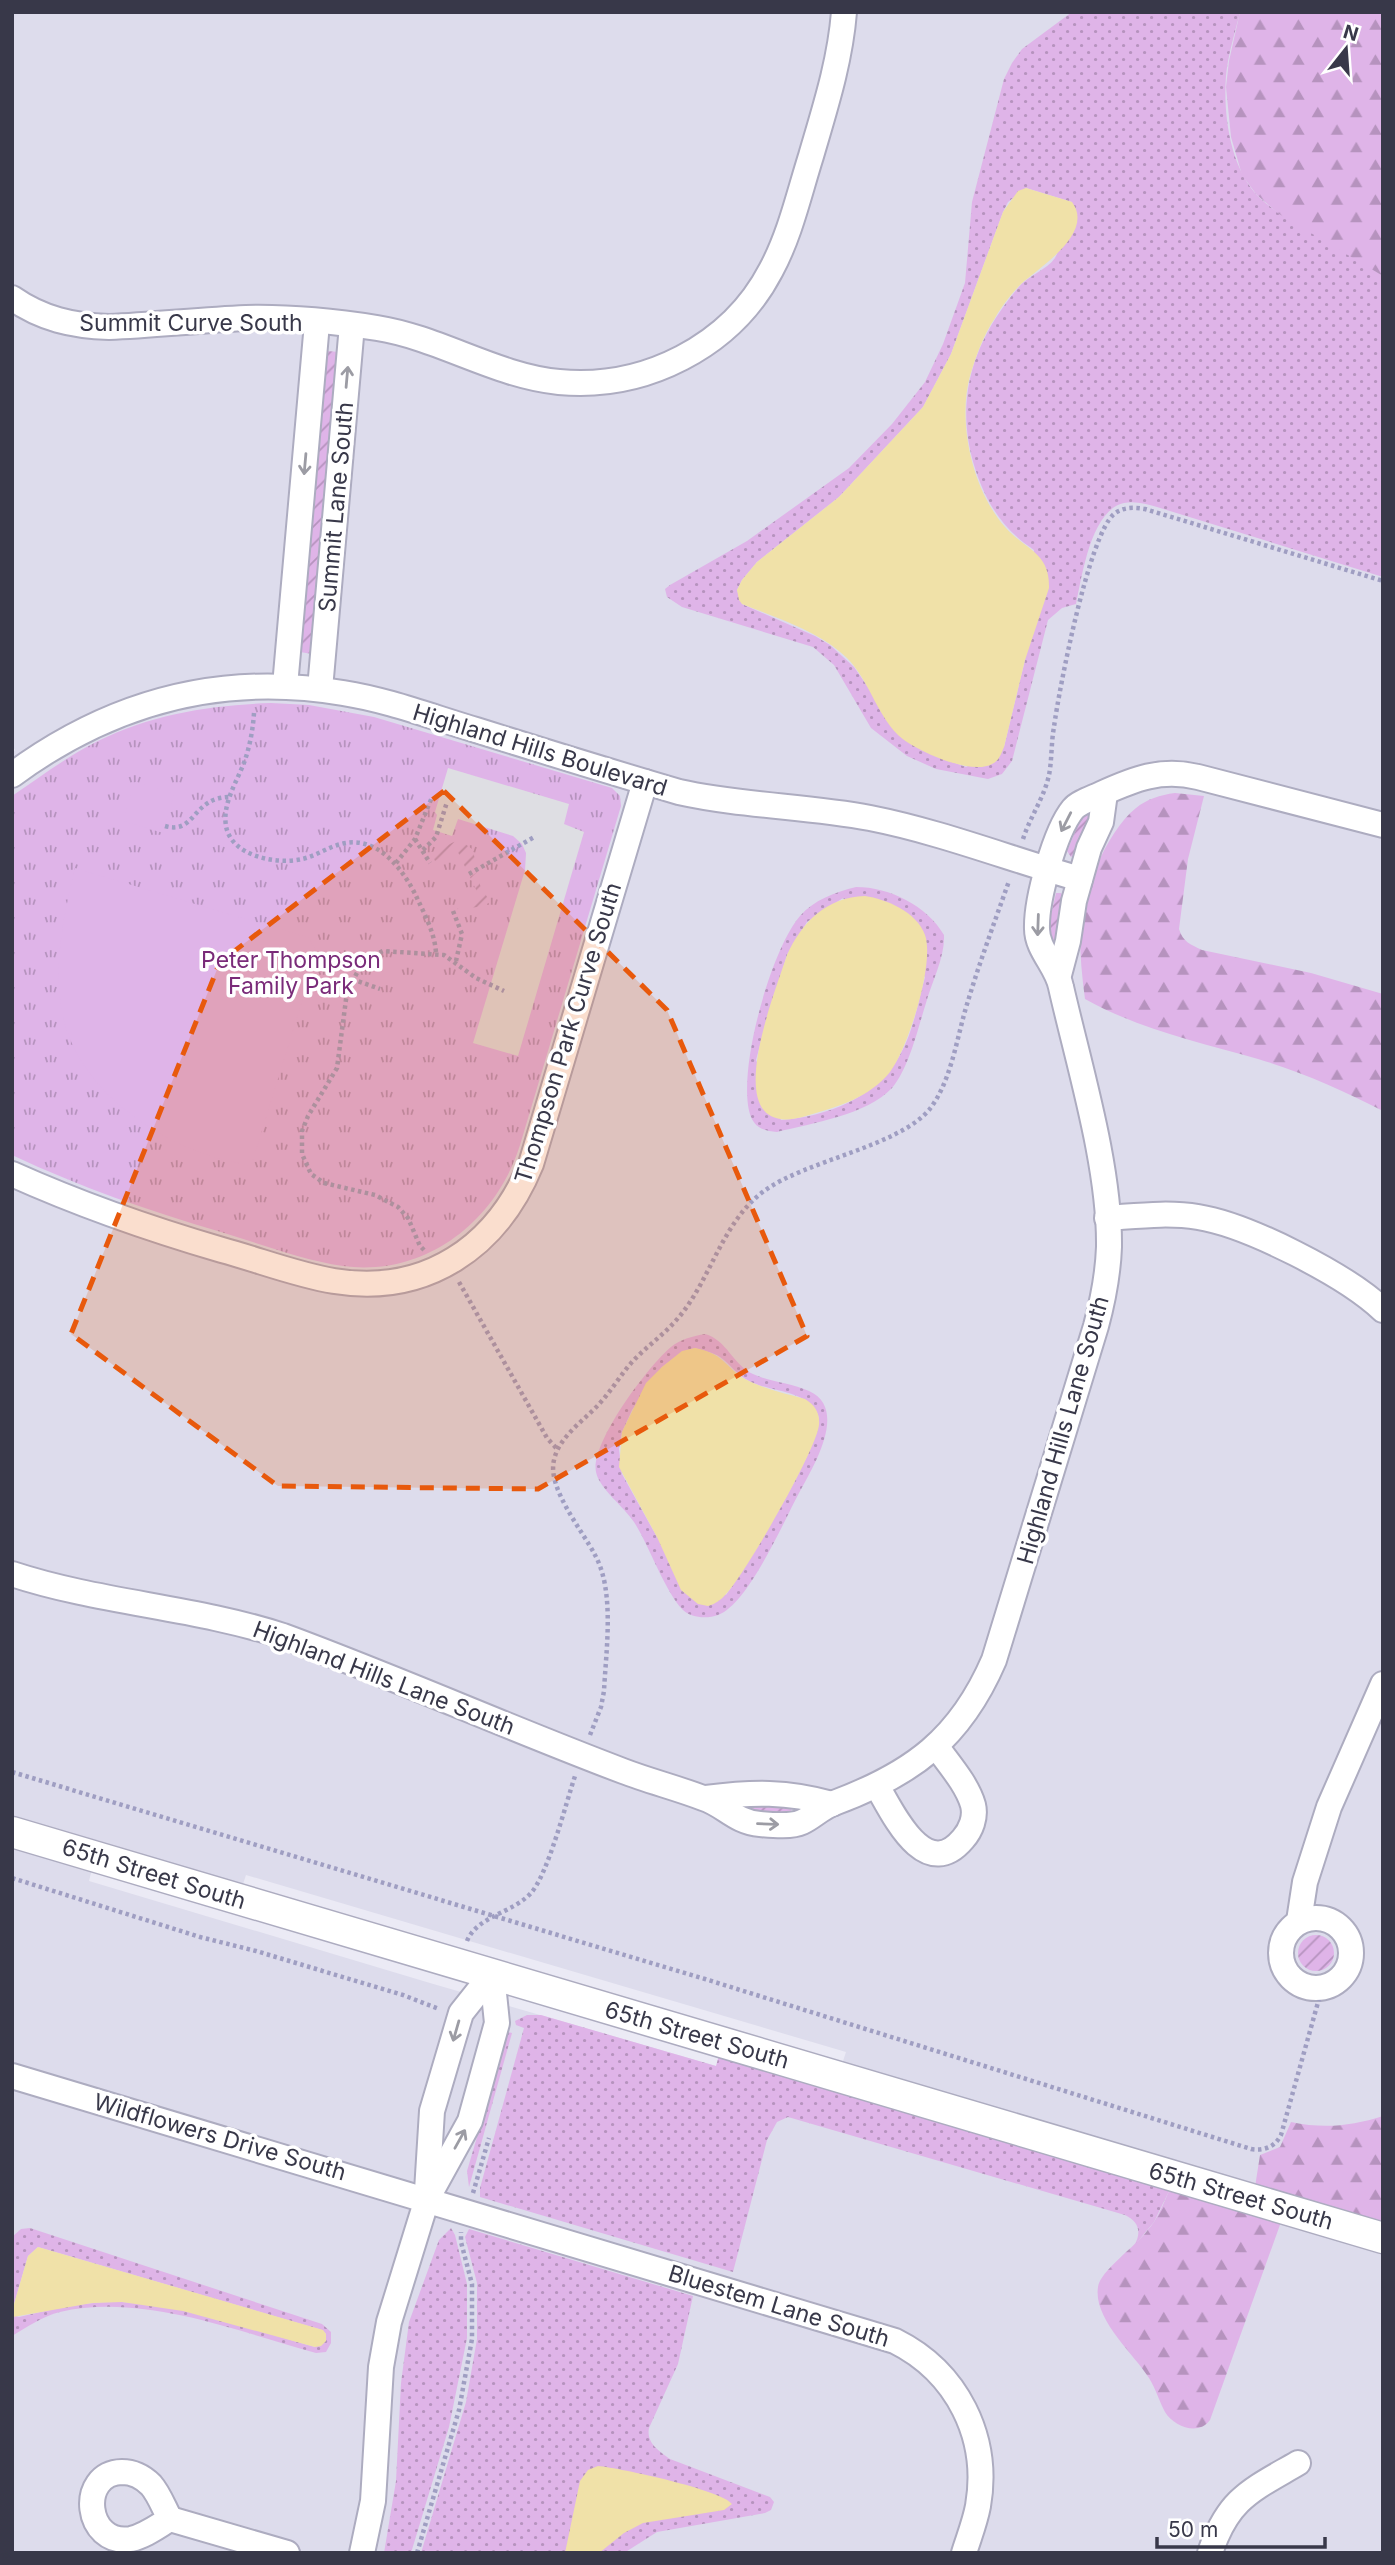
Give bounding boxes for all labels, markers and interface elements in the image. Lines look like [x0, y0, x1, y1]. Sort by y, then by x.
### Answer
north arrow [1311, 14, 1381, 84]
text: N [1341, 20, 1361, 46]
street label: Summit Curve South [79, 309, 303, 337]
one-way arrow [341, 367, 354, 389]
street label: Summit Lane South [313, 401, 359, 613]
one-way arrow [298, 452, 311, 475]
street label: Highland Hills Boulevard [409, 698, 671, 802]
one-way arrow [1059, 812, 1073, 832]
street label: Thompson Park Curve South [509, 879, 627, 1187]
one-way arrow [1031, 913, 1044, 936]
park label: Peter Thompson Family Park [201, 946, 381, 1000]
street label: Highland Hills Lane South [1011, 1292, 1115, 1568]
street label: Highland Hills Lane South [249, 1615, 519, 1741]
one-way arrow [756, 1818, 779, 1831]
street label: 65th Street South [59, 1833, 249, 1915]
street label: 65th Street South [602, 1995, 792, 2075]
one-way arrow [448, 2020, 461, 2042]
street label: Wildflowers Drive South [91, 2088, 349, 2186]
one-way arrow [454, 2129, 467, 2150]
street label: 65th Street South [1146, 2156, 1336, 2236]
street label: Bluestem Lane South [665, 2259, 893, 2353]
scale bar [1157, 2506, 1325, 2550]
text: 50 m [1168, 2517, 1218, 2542]

